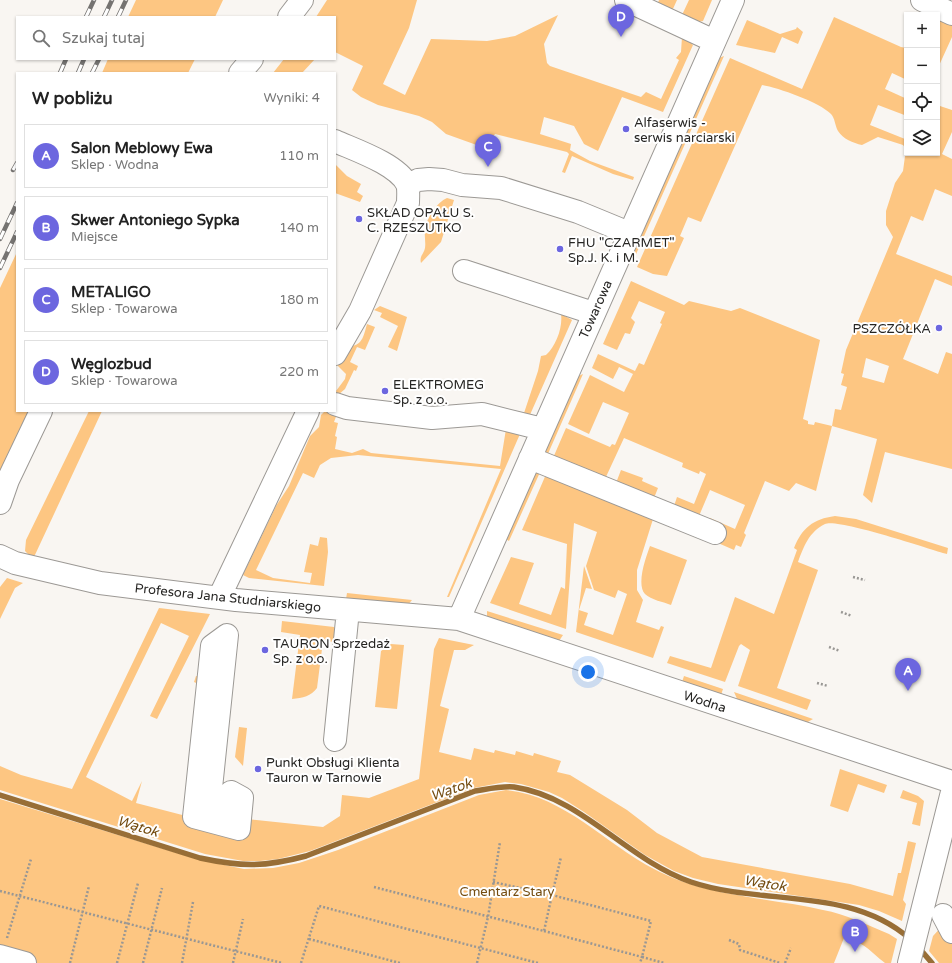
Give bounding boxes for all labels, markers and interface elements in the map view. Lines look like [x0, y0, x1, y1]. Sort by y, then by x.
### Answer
pin: D [608, 4, 634, 37]
map controls [904, 12, 940, 156]
button: + [904, 12, 940, 48]
search box [16, 16, 336, 60]
icon: search [30, 27, 52, 49]
text: Szukaj tutaj [62, 29, 145, 47]
button: − [904, 48, 940, 84]
button: locate [904, 84, 940, 120]
text: W pobliżu [32, 88, 113, 109]
text: Wyniki: 4 [264, 90, 320, 106]
place label: Alfaserwis - serwis narciarski [634, 115, 735, 146]
button: layers [904, 120, 940, 156]
marker: Alfaserwis - serwis narciarski [621, 124, 631, 134]
pin: C [475, 134, 501, 167]
text: Salon Meblowy Ewa [71, 139, 213, 157]
text: A [41, 148, 51, 164]
text: 110 m [279, 148, 319, 164]
text: Sklep · Wodna [71, 157, 159, 173]
place label: SKŁAD OPAŁU S. C. RZESZUTKO [367, 205, 474, 236]
text: Skwer Antoniego Sypka [71, 211, 240, 229]
marker: SKŁAD OPAŁU S. C. RZESZUTKO [354, 214, 364, 224]
text: B [41, 220, 51, 236]
text: 140 m [279, 220, 319, 236]
text: Miejsce [71, 229, 118, 245]
place label: FHU "CZARMET" Sp.J. K. i M. [568, 235, 675, 266]
marker: FHU "CZARMET" Sp.J. K. i M. [555, 244, 565, 254]
street label: Towarowa [576, 278, 616, 341]
text: METALIGO [71, 283, 151, 301]
text: C [41, 292, 51, 308]
text: 180 m [279, 292, 319, 308]
text: Sklep · Towarowa [71, 301, 177, 317]
place label: PSZCZÓŁKA [852, 321, 931, 337]
marker: PSZCZÓŁKA [934, 323, 944, 333]
text: Węglozbud [71, 355, 152, 373]
text: D [41, 364, 51, 380]
text: 220 m [279, 364, 319, 380]
text: Sklep · Towarowa [71, 373, 177, 389]
place label: ELEKTROMEG Sp. z o.o. [393, 377, 484, 408]
marker: ELEKTROMEG Sp. z o.o. [380, 386, 390, 396]
street label: Profesora Jana Studniarskiego [134, 580, 322, 616]
place label: TAURON Sprzedaż Sp. z o.o. [273, 636, 390, 667]
marker: TAURON Sprzedaż Sp. z o.o. [260, 645, 270, 655]
pin: A [895, 658, 921, 691]
your location [578, 662, 598, 682]
street label: Wodna [681, 688, 728, 716]
place label: Punkt Obsługi Klienta Tauron w Tarnowie [266, 755, 399, 786]
marker: Punkt Obsługi Klienta Tauron w Tarnowie [253, 764, 263, 774]
water label: Wątok [428, 774, 475, 804]
water label: Wątok [115, 812, 162, 841]
water label: Wątok [743, 872, 789, 895]
park label: Cmentarz Stary [459, 884, 555, 900]
pin: B [842, 919, 868, 952]

